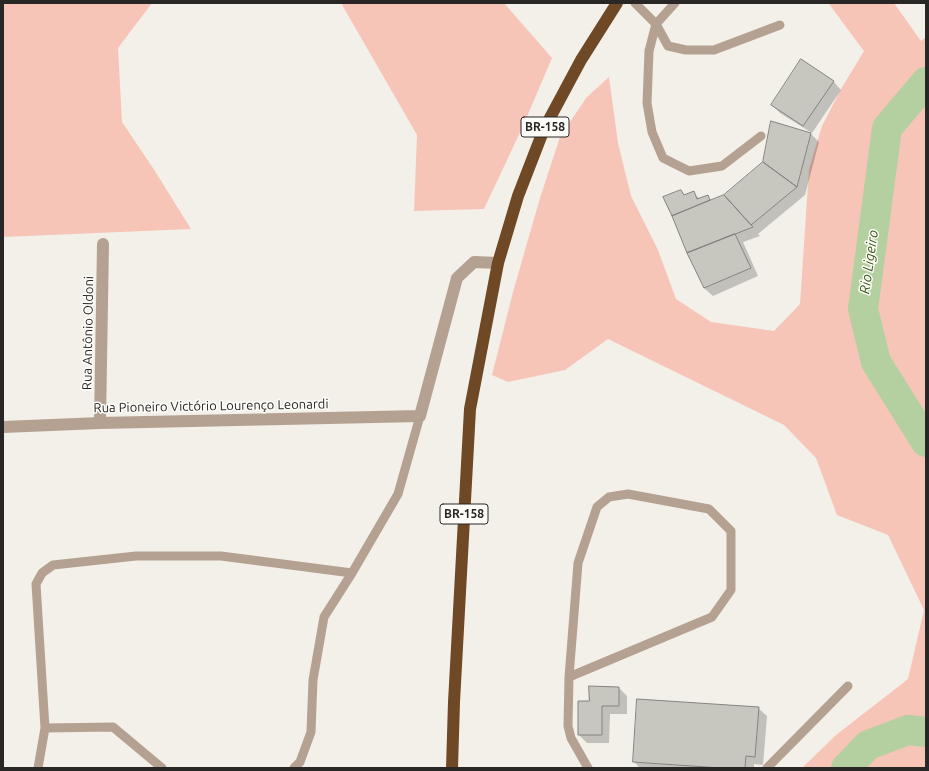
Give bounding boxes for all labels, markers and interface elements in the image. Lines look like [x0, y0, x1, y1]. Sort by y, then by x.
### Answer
road number: BR-158 [521, 117, 569, 137]
water label: Rio Ligeiro [856, 229, 882, 295]
street label: Rua Antônio Oldoni [79, 276, 97, 390]
street label: Rua Pioneiro Victório Lourenço Leonardi [93, 396, 329, 416]
road number: BR-158 [440, 504, 488, 524]

